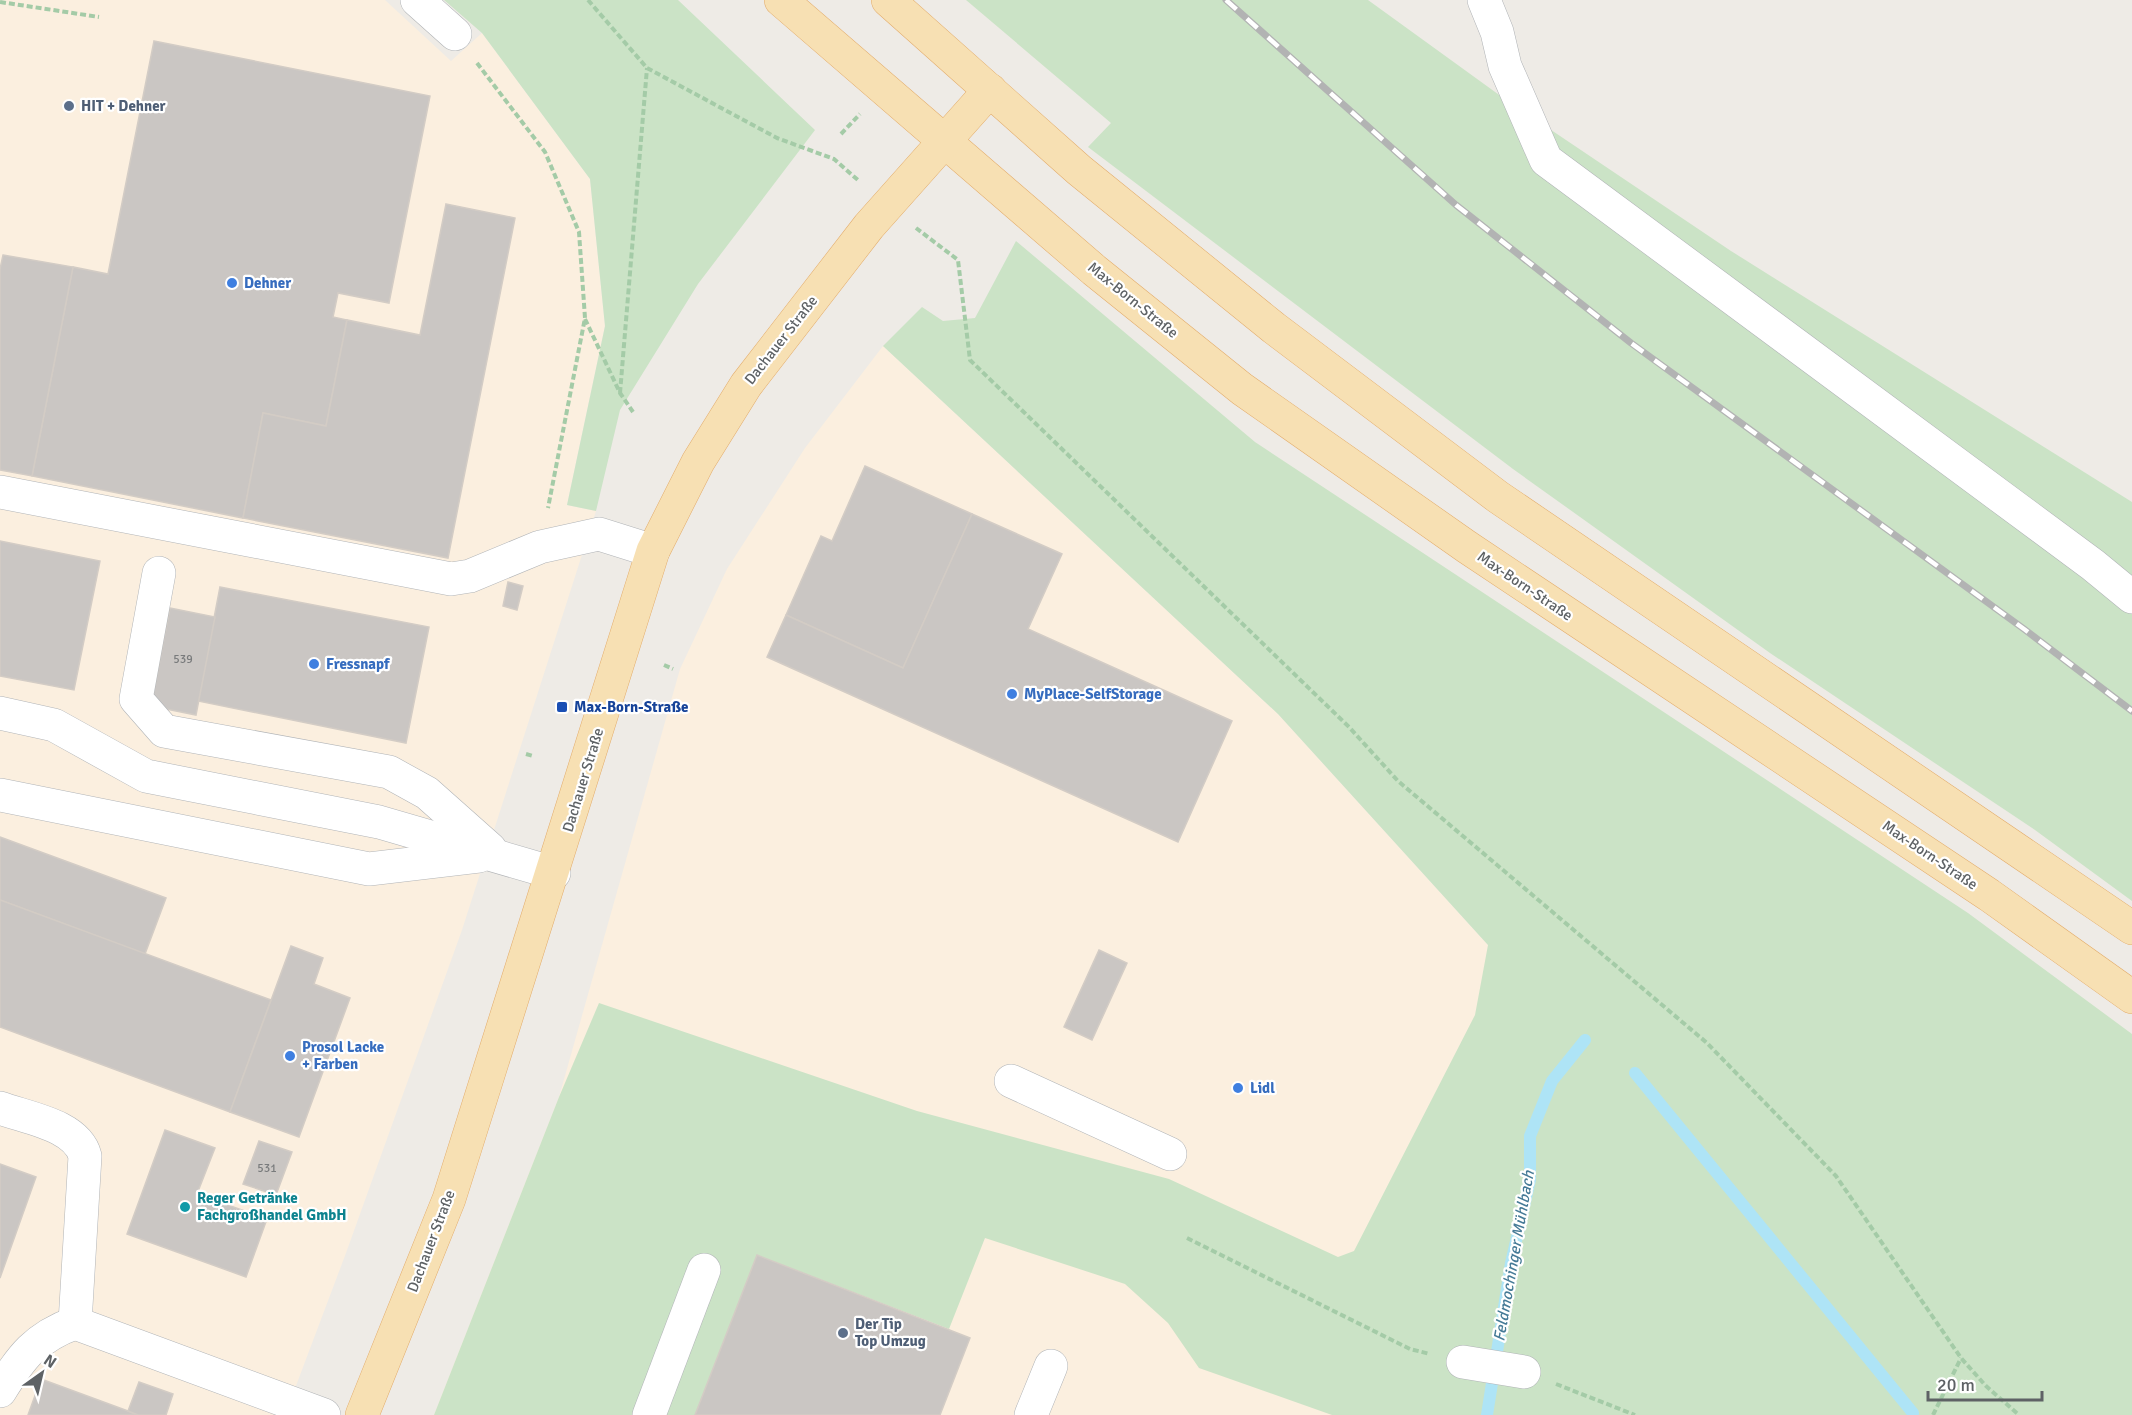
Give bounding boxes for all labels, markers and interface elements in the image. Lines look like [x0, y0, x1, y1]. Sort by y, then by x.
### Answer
place label: HIT + Dehner [81, 97, 166, 115]
marker: HIT + Dehner [62, 99, 76, 113]
street label: Max-Born-Straße [1084, 258, 1182, 342]
place label: Dehner [244, 274, 291, 292]
marker: Dehner [225, 276, 239, 290]
street label: Dachauer Straße [741, 292, 821, 388]
street label: Max-Born-Straße [1474, 547, 1576, 625]
house number: 539 [173, 652, 193, 667]
place label: Fressnapf [326, 655, 391, 673]
marker: Fressnapf [307, 657, 321, 671]
place label: MyPlace-SelfStorage [1024, 685, 1162, 703]
marker: MyPlace-SelfStorage [1005, 687, 1019, 701]
place label: Max-Born-Straße [574, 698, 689, 716]
marker: Max-Born-Straße [555, 700, 569, 714]
street label: Dachauer Straße [559, 726, 607, 834]
street label: Max-Born-Straße [1879, 816, 1981, 894]
place label: Prosol Lacke + Farben [302, 1038, 384, 1073]
marker: Prosol Lacke + Farben [283, 1049, 297, 1063]
place label: Lidl [1250, 1079, 1275, 1097]
marker: Lidl [1231, 1081, 1245, 1095]
house number: 531 [257, 1161, 277, 1176]
water label: Feldmochinger Mühlbach [1489, 1168, 1539, 1343]
street label: Dachauer Straße [403, 1187, 459, 1295]
place label: Reger Getränke Fachgroßhandel GmbH [197, 1189, 347, 1224]
marker: Reger Getränke Fachgroßhandel GmbH [178, 1200, 192, 1214]
place label: Der Tip Top Umzug [855, 1315, 926, 1350]
marker: Der Tip Top Umzug [836, 1326, 850, 1340]
north arrow [12, 1343, 72, 1403]
text: N [40, 1350, 60, 1373]
scale bar [1928, 1364, 2042, 1402]
text: 20 m [1937, 1374, 1975, 1396]

